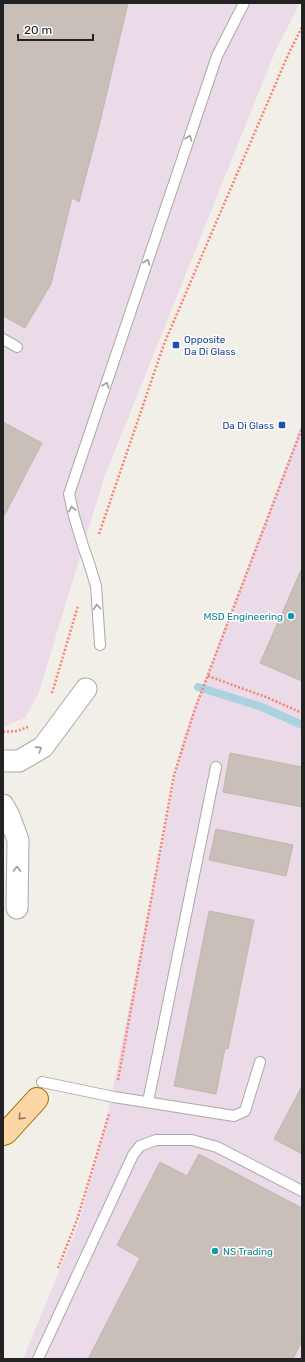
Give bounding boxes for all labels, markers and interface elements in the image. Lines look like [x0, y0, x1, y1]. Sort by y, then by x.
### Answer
scale bar [18, 16, 93, 42]
text: 20 m [24, 23, 52, 37]
one-way arrow [184, 135, 193, 142]
one-way arrow [143, 258, 151, 265]
place label: Opposite Da Di Glass [184, 334, 236, 358]
marker: Opposite Da Di Glass [171, 340, 181, 350]
one-way arrow [101, 382, 110, 389]
place label: Da Di Glass [222, 420, 274, 432]
marker: Da Di Glass [277, 420, 287, 430]
one-way arrow [69, 505, 77, 512]
one-way arrow [93, 604, 102, 610]
place label: MSD Engineering [203, 611, 283, 623]
marker: MSD Engineering [286, 611, 296, 621]
one-way arrow [35, 747, 42, 754]
one-way arrow [13, 866, 22, 872]
one-way arrow [18, 1112, 25, 1120]
marker: NS Trading [210, 1246, 220, 1256]
place label: NS Trading [223, 1246, 273, 1258]

